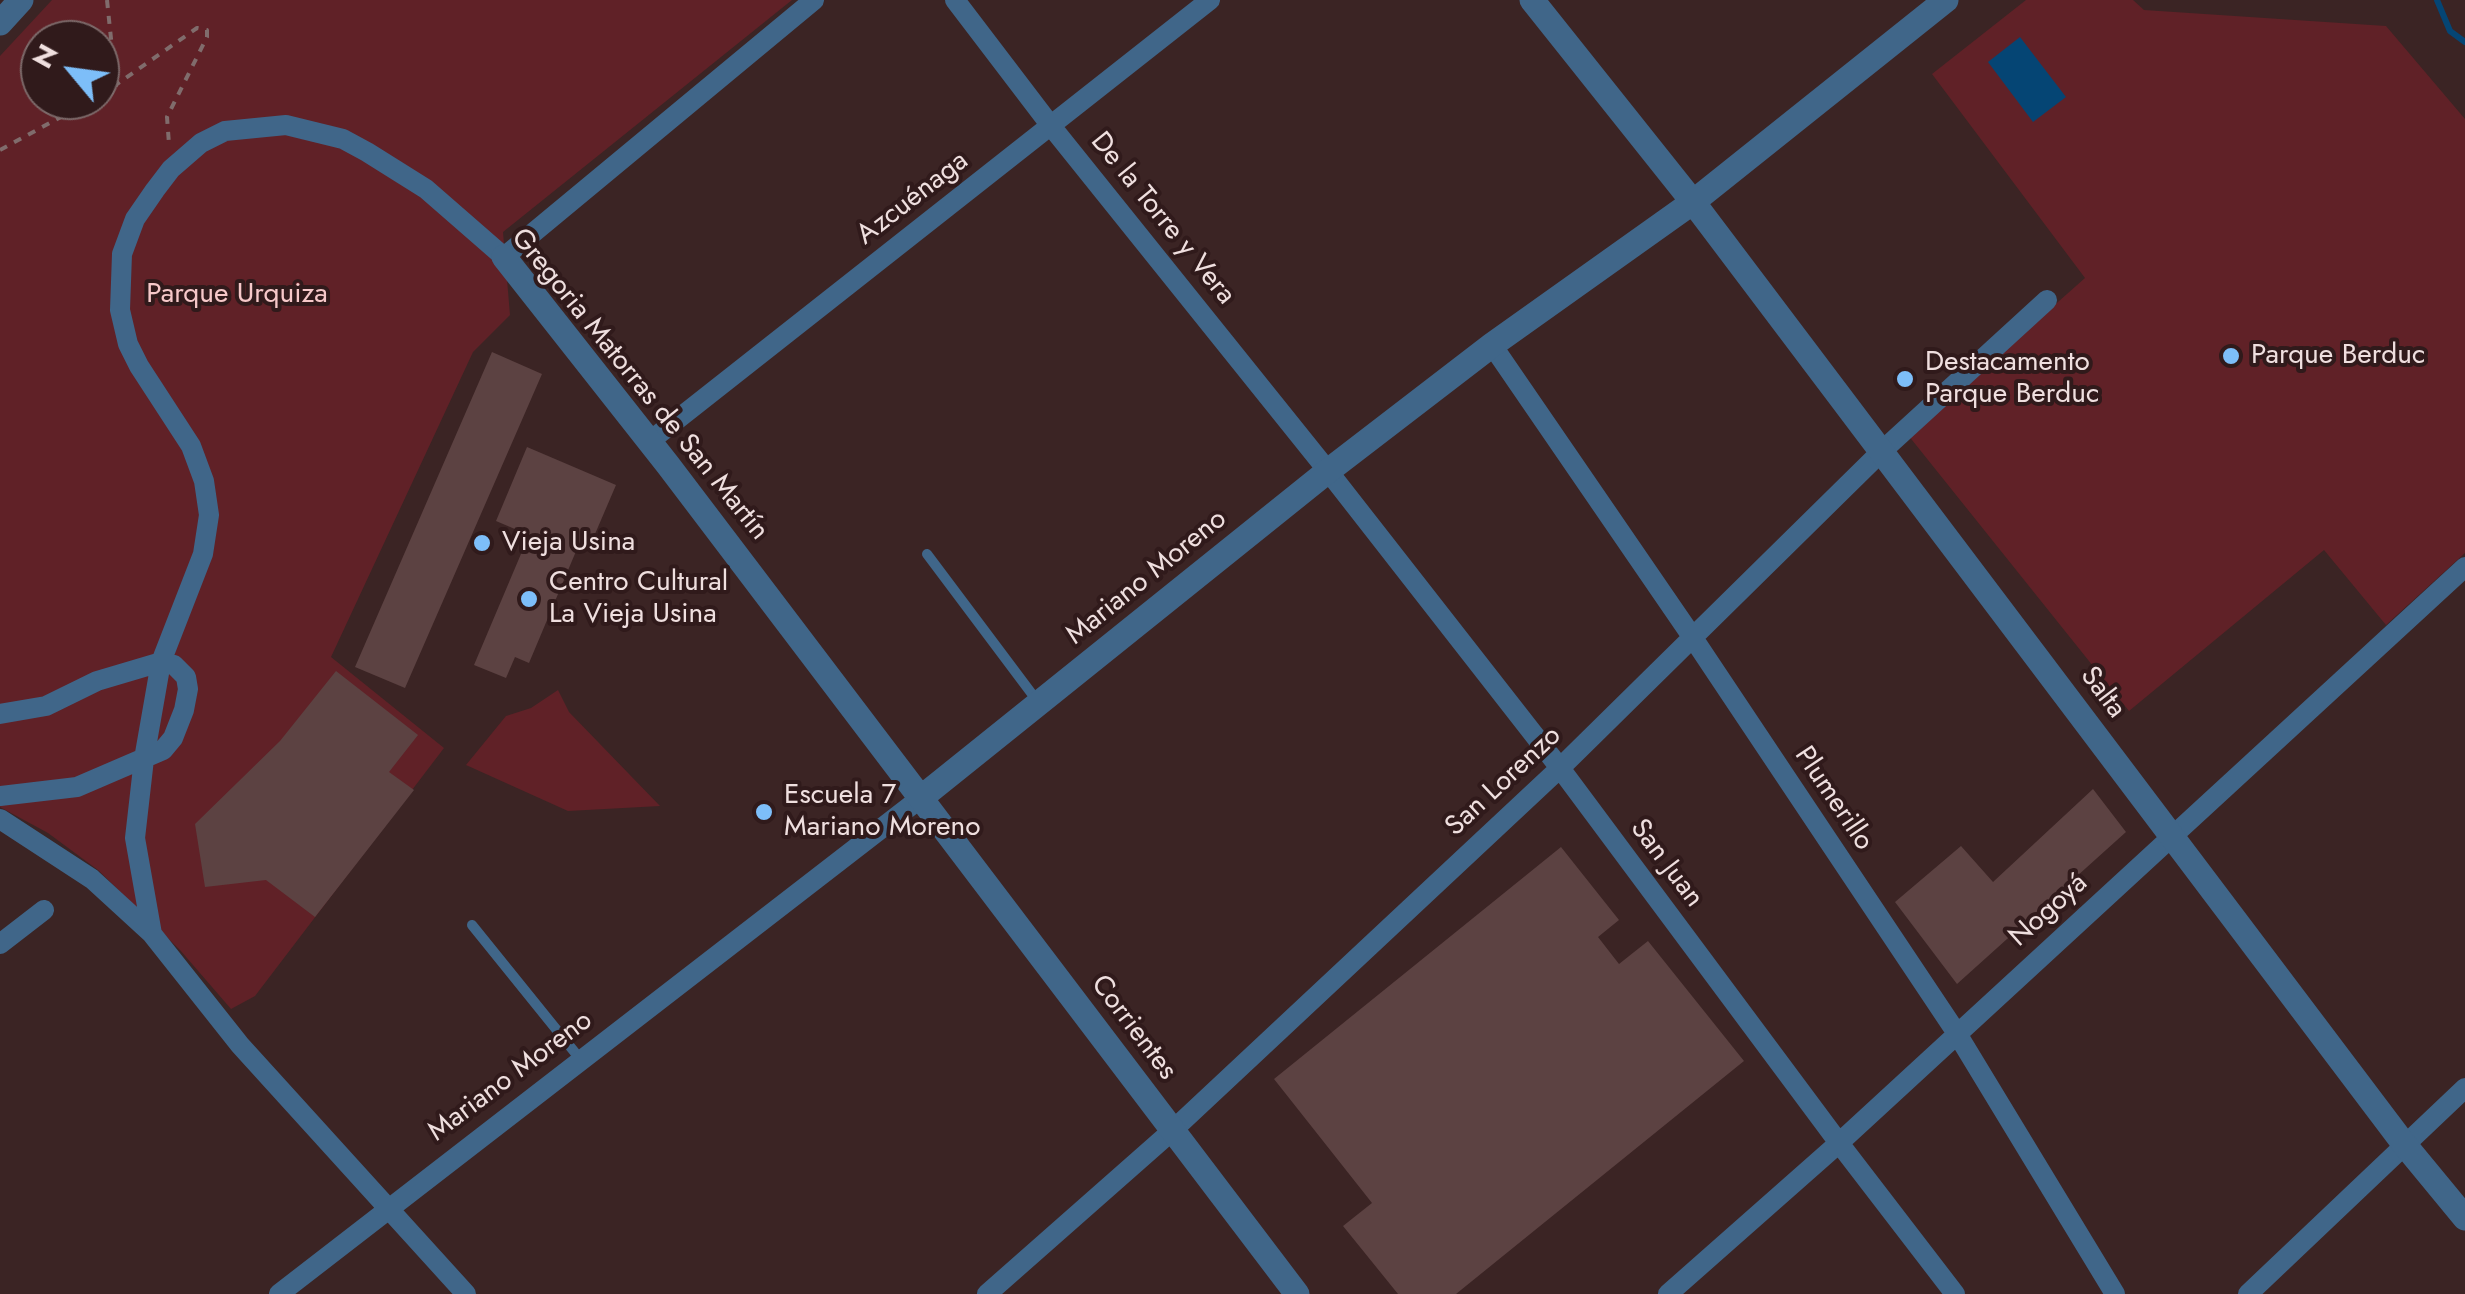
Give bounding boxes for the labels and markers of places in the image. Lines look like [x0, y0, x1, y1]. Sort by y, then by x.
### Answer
place label: Parque Berduc [2251, 339, 2425, 373]
marker: Parque Berduc [2220, 345, 2242, 367]
place label: Destacamento Parque Berduc [1925, 346, 2099, 412]
marker: Destacamento Parque Berduc [1894, 368, 1916, 390]
place label: Vieja Usina [502, 526, 635, 560]
marker: Vieja Usina [471, 532, 493, 554]
place label: Centro Cultural La Vieja Usina [549, 566, 728, 632]
marker: Centro Cultural La Vieja Usina [518, 588, 540, 610]
place label: Escuela 7 Mariano Moreno [784, 779, 980, 845]
marker: Escuela 7 Mariano Moreno [753, 801, 775, 823]

